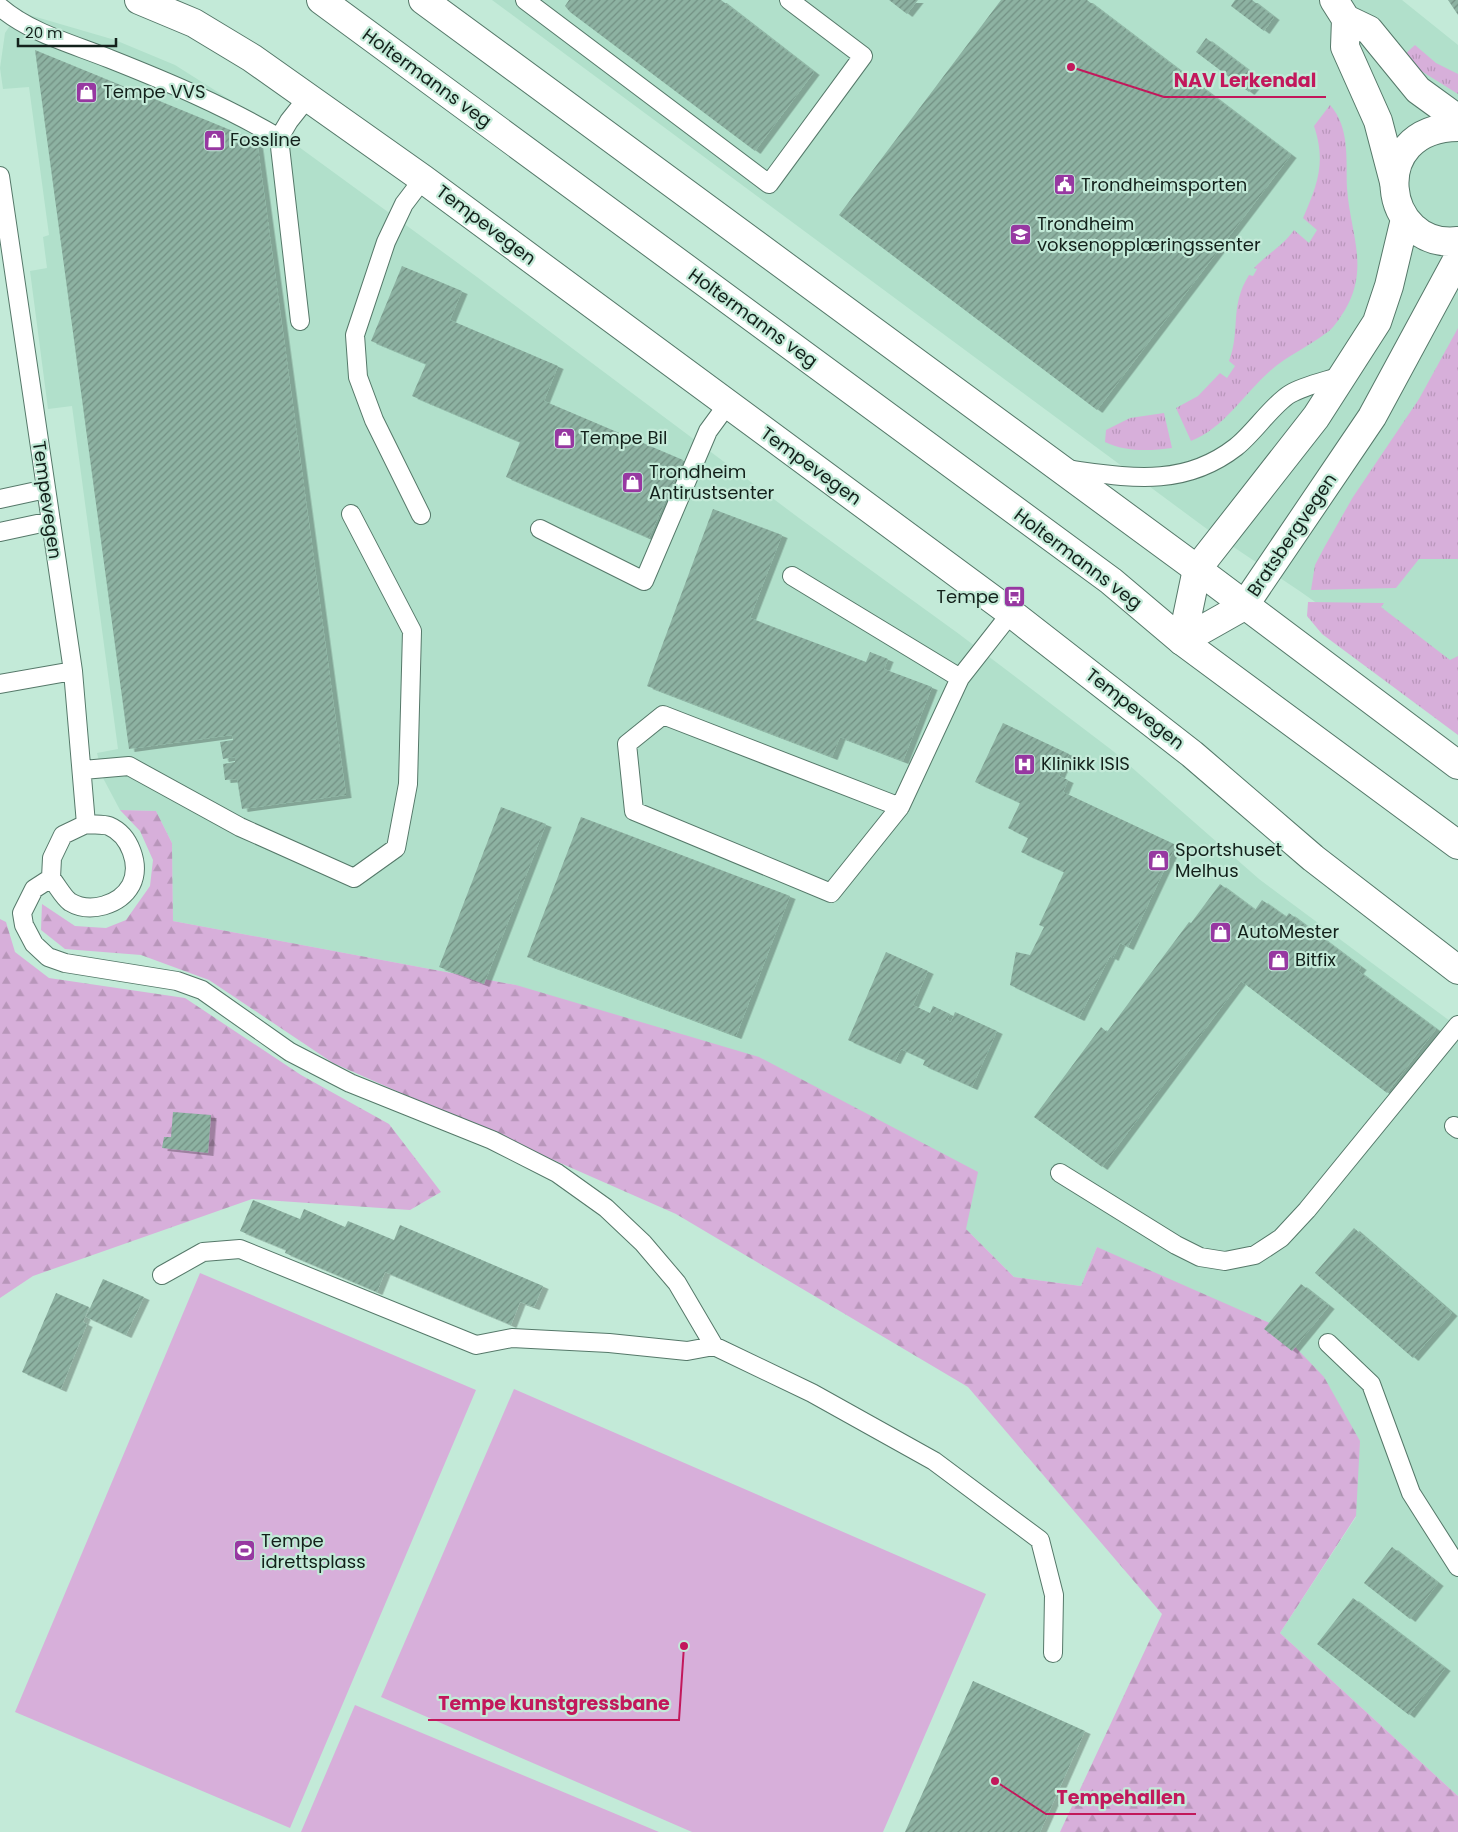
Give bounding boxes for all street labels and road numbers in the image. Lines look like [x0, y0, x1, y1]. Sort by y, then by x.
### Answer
street label: Holtermanns veg [358, 22, 497, 133]
street label: Tempevegen [431, 179, 541, 270]
street label: Holtermanns veg [684, 262, 823, 373]
street label: Tempevegen [756, 421, 867, 511]
street label: Tempevegen [27, 439, 68, 561]
street label: Bratsbergvegen [1241, 468, 1342, 601]
street label: Holtermanns veg [1009, 502, 1147, 615]
street label: Tempevegen [1081, 662, 1190, 755]

